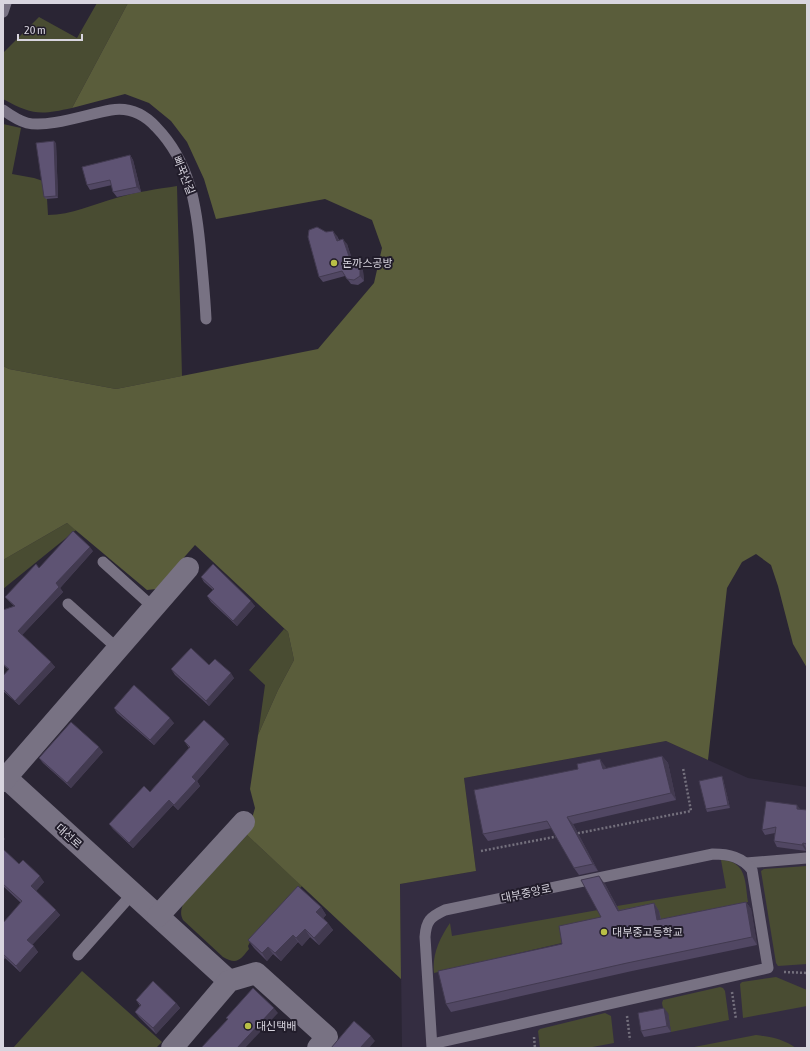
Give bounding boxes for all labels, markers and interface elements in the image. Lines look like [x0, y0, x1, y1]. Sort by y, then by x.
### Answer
scale bar [18, 16, 82, 42]
text: 20 m [24, 23, 46, 37]
street label: 뻐꾹산길 [171, 154, 197, 196]
place label: 돈까스공방 [342, 257, 393, 269]
marker: 돈까스공방 [329, 258, 339, 268]
street label: 대선로 [54, 821, 84, 851]
street label: 대부중앙로 [500, 882, 552, 904]
place label: 대부중고등학교 [612, 926, 683, 938]
marker: 대부중고등학교 [599, 927, 609, 937]
place label: 대신택배 [256, 1020, 296, 1032]
marker: 대신택배 [243, 1021, 253, 1031]

